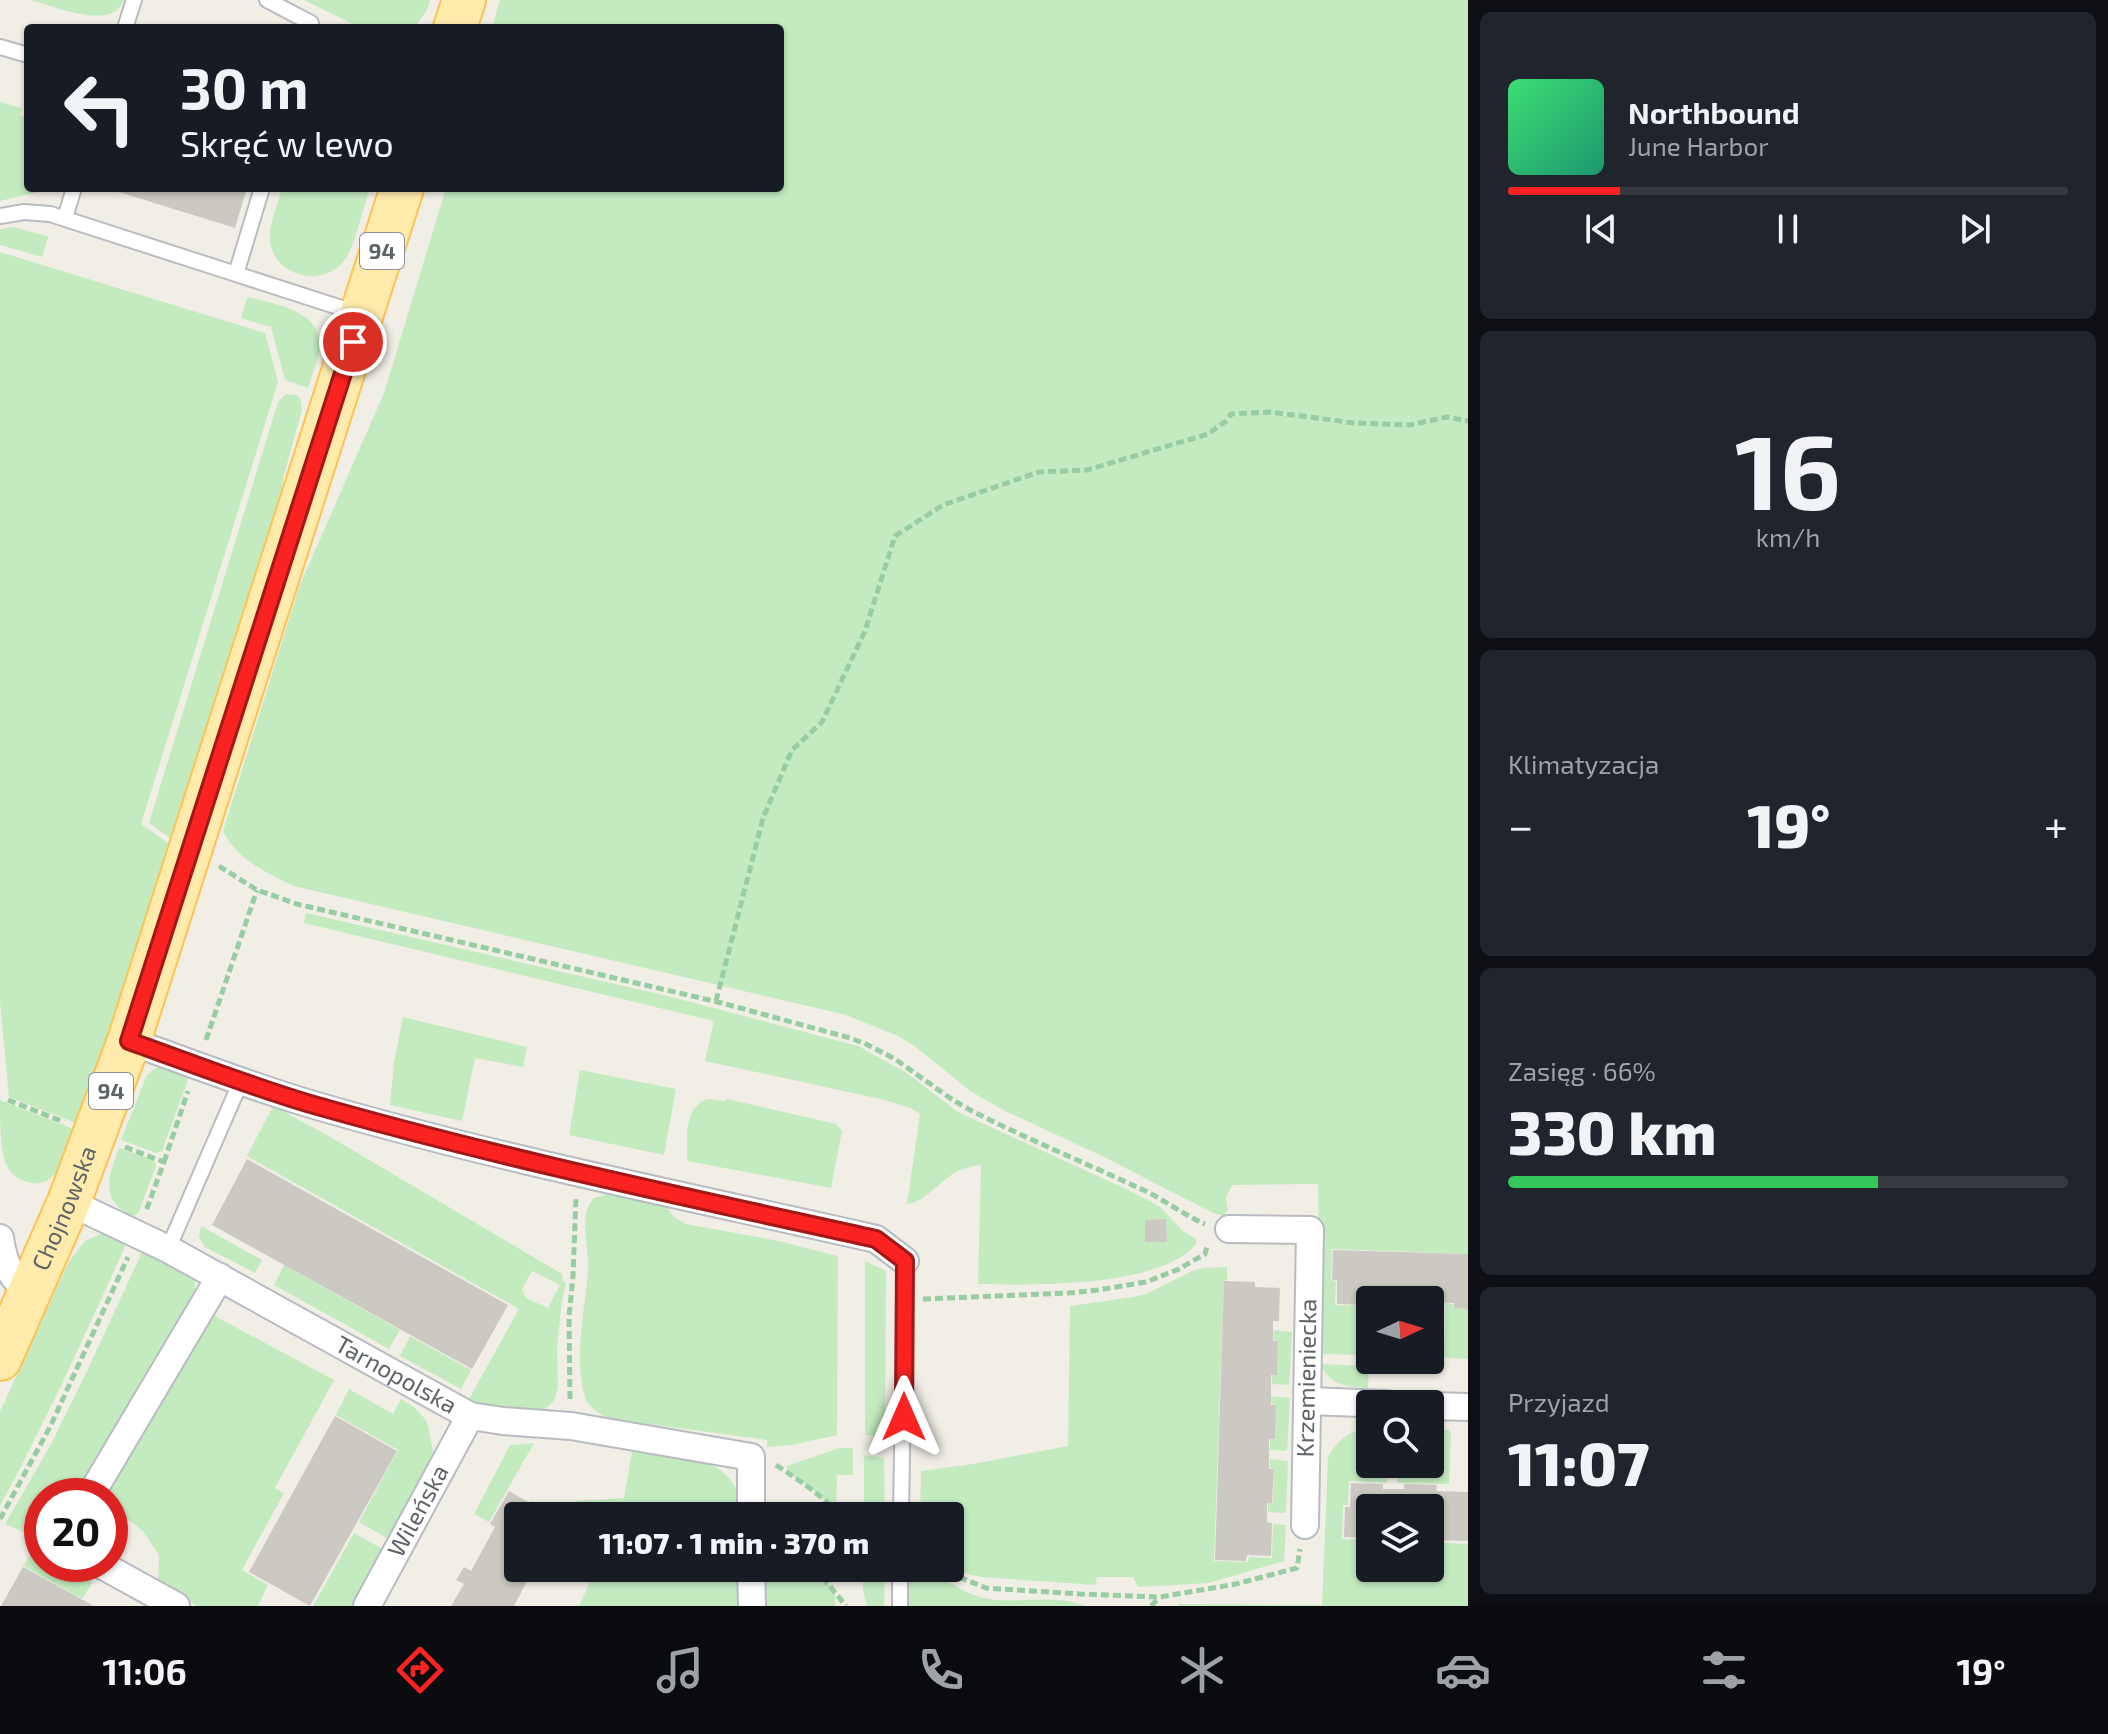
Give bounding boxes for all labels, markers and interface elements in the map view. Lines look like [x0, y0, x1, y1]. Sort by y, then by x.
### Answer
text: 30 m [180, 53, 309, 120]
icon: left [48, 56, 152, 160]
text: Northbound [1628, 94, 1800, 130]
text: Skręć w lewo [180, 121, 394, 164]
text: June Harbor [1628, 130, 1769, 161]
icon: previous [1579, 207, 1623, 251]
icon: pause [1766, 207, 1810, 251]
icon: next [1953, 207, 1997, 251]
road number: 94 [360, 233, 404, 269]
pin [319, 308, 387, 376]
icon: arrive [331, 320, 375, 364]
text: 16 [1735, 406, 1841, 531]
text: km/h [1756, 521, 1820, 552]
text: Klimatyzacja [1508, 748, 1659, 779]
text: 19° [1747, 788, 1830, 860]
text: − [1508, 798, 1534, 851]
text: + [2044, 798, 2068, 851]
text: Zasięg · 66% [1508, 1055, 1656, 1086]
road number: 94 [89, 1073, 133, 1109]
text: 330 km [1508, 1095, 1716, 1167]
street label: Chojnowska [25, 1142, 102, 1275]
north arrow [1356, 1286, 1444, 1374]
map controls [1356, 1286, 1444, 1582]
street label: Krzemieniecka [1290, 1298, 1321, 1458]
street label: Tarnopolska [331, 1328, 462, 1419]
position arrow [862, 1375, 946, 1459]
text: Przyjazd [1508, 1386, 1610, 1417]
button: search [1356, 1390, 1444, 1478]
text: 11:07 [1508, 1426, 1649, 1498]
street label: Wileńska [381, 1459, 454, 1561]
speed limit sign: 20 [24, 1478, 128, 1582]
button: layers [1356, 1494, 1444, 1582]
text: 11:07 · 1 min · 370 m [599, 1524, 869, 1560]
icon: directions [392, 1642, 448, 1698]
icon: music [652, 1642, 708, 1698]
icon: phone [913, 1642, 969, 1698]
icon: climate [1174, 1642, 1230, 1698]
icon: car [1435, 1642, 1491, 1698]
icon: filters [1696, 1642, 1752, 1698]
text: 11:06 [102, 1649, 187, 1692]
text: 19° [1956, 1649, 2006, 1692]

